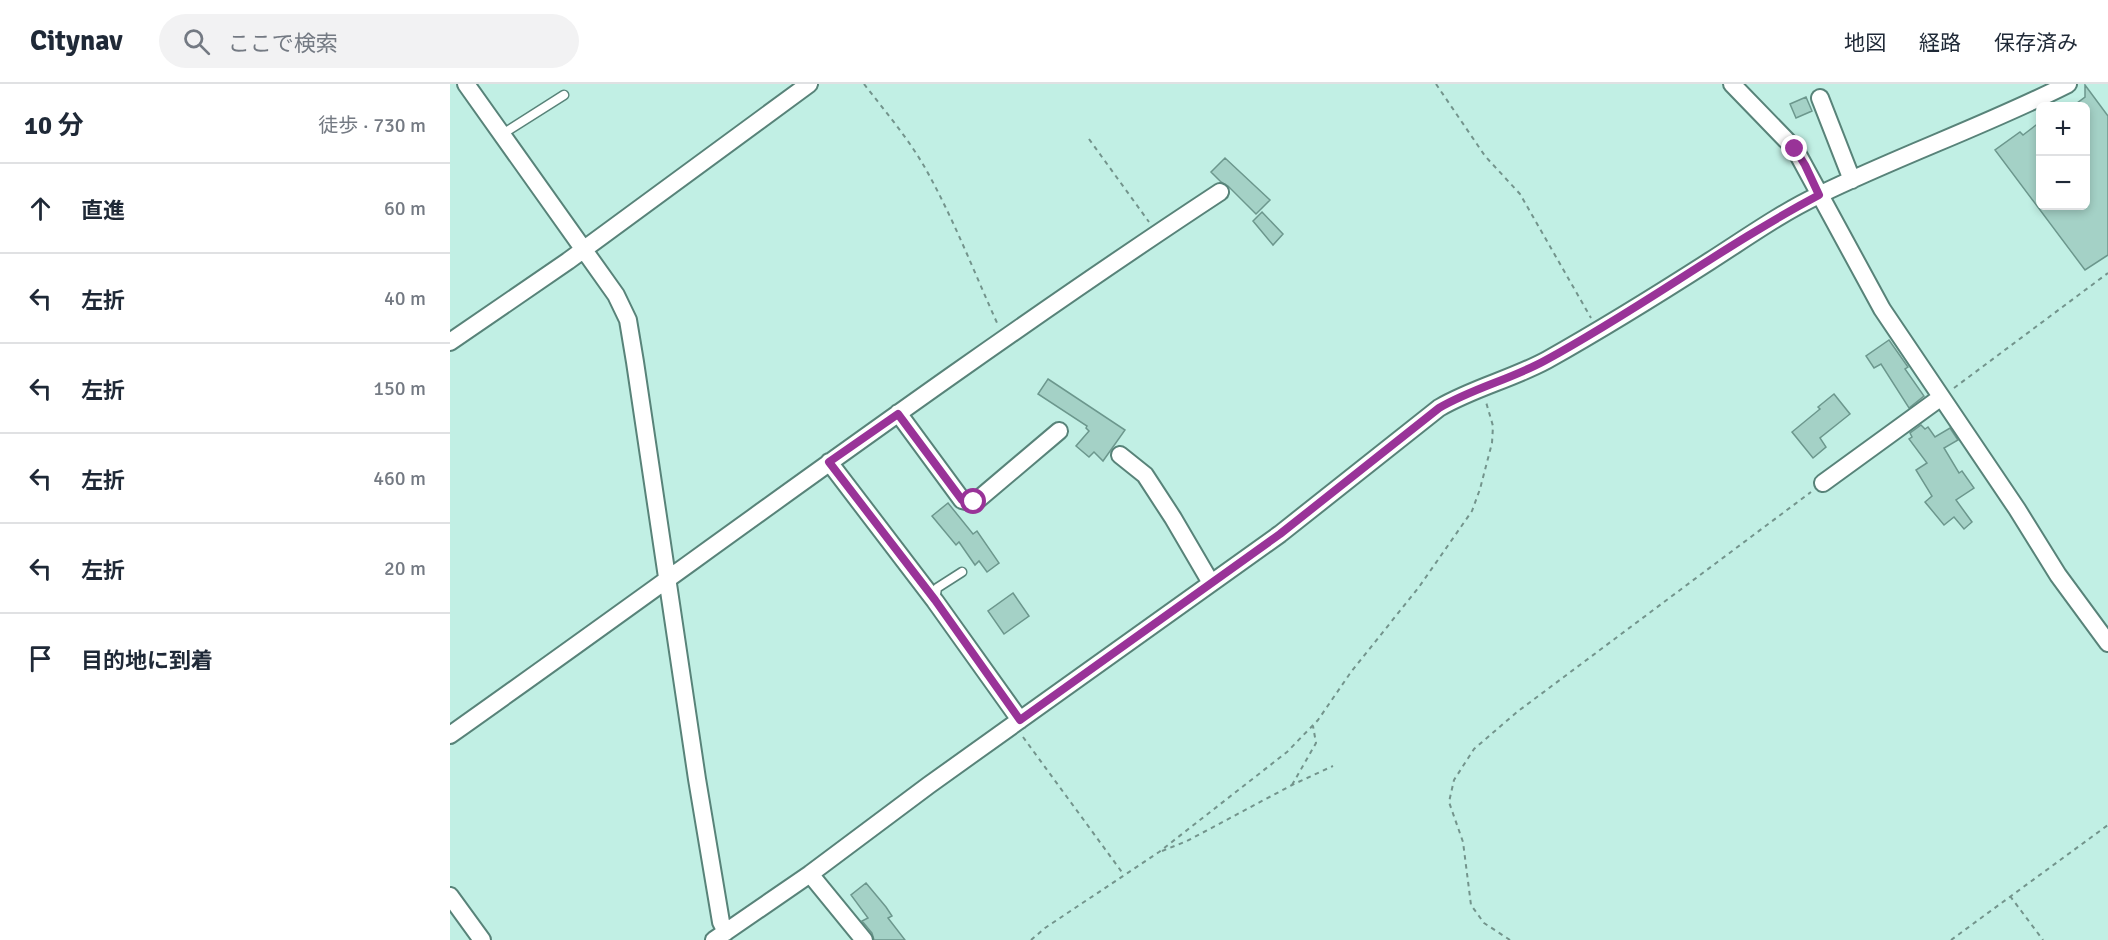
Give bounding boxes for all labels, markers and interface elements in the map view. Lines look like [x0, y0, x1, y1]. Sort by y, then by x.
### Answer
search box [159, 14, 579, 68]
text: Citynav [30, 24, 123, 58]
icon: search [180, 25, 213, 58]
text: ここで検索 [228, 30, 338, 57]
text: 地図 [1844, 30, 1886, 56]
text: 経路 [1919, 30, 1961, 56]
text: 保存済み [1994, 30, 2078, 56]
map controls [2036, 102, 2090, 210]
button: + [2036, 102, 2090, 156]
text: 10 分 [24, 110, 84, 142]
text: 徒歩 · 730 m [318, 113, 426, 138]
route end [1781, 135, 1807, 161]
button: − [2036, 156, 2090, 210]
icon: ahead [24, 192, 57, 225]
text: 60 m [384, 196, 426, 221]
text: 直進 [81, 197, 125, 224]
icon: left [24, 282, 57, 315]
text: 40 m [384, 286, 426, 311]
text: 左折 [81, 287, 125, 314]
icon: left [24, 372, 57, 405]
text: 150 m [373, 376, 426, 401]
text: 左折 [81, 377, 125, 404]
icon: left [24, 462, 57, 495]
text: 460 m [373, 466, 426, 491]
text: 左折 [81, 467, 125, 494]
route start [960, 488, 986, 514]
icon: left [24, 552, 57, 585]
text: 20 m [384, 556, 426, 581]
text: 左折 [81, 557, 125, 584]
icon: arrive [24, 642, 57, 675]
text: 目的地に到着 [81, 647, 213, 674]

